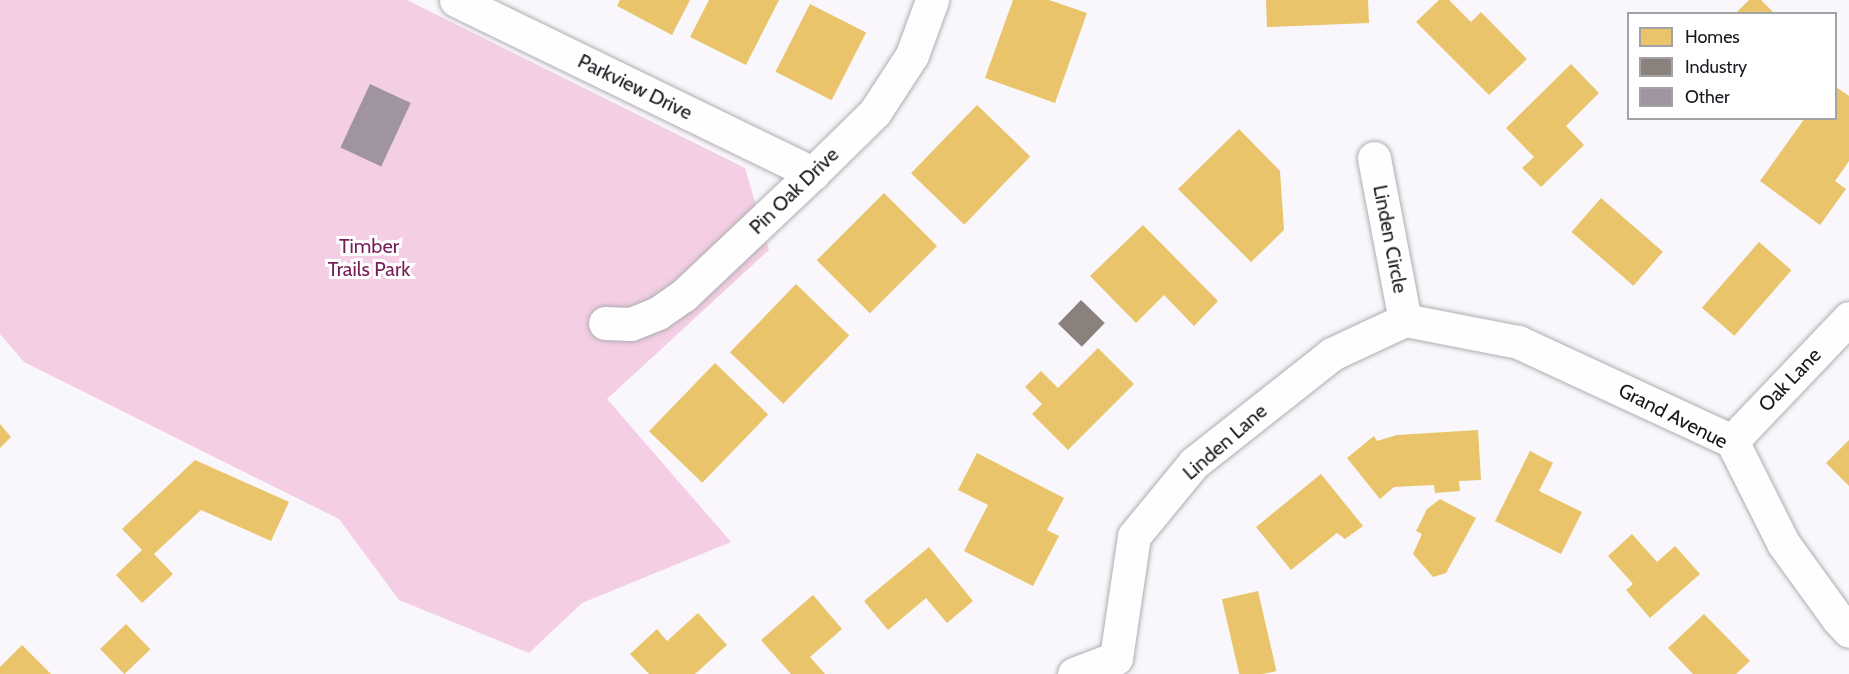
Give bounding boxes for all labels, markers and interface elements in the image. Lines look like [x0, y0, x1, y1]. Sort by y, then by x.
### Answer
legend [1627, 12, 1837, 120]
text: Homes [1685, 26, 1740, 48]
street label: Parkview Drive [574, 49, 696, 125]
text: Industry [1685, 56, 1747, 78]
text: Other [1685, 86, 1730, 108]
street label: Pin Oak Drive [745, 143, 843, 239]
street label: Linden Circle [1368, 183, 1412, 295]
park label: Timber Trails Park [328, 234, 410, 281]
street label: Oak Lane [1754, 343, 1826, 417]
street label: Grand Avenue [1614, 378, 1732, 454]
street label: Linden Lane [1178, 399, 1272, 485]

